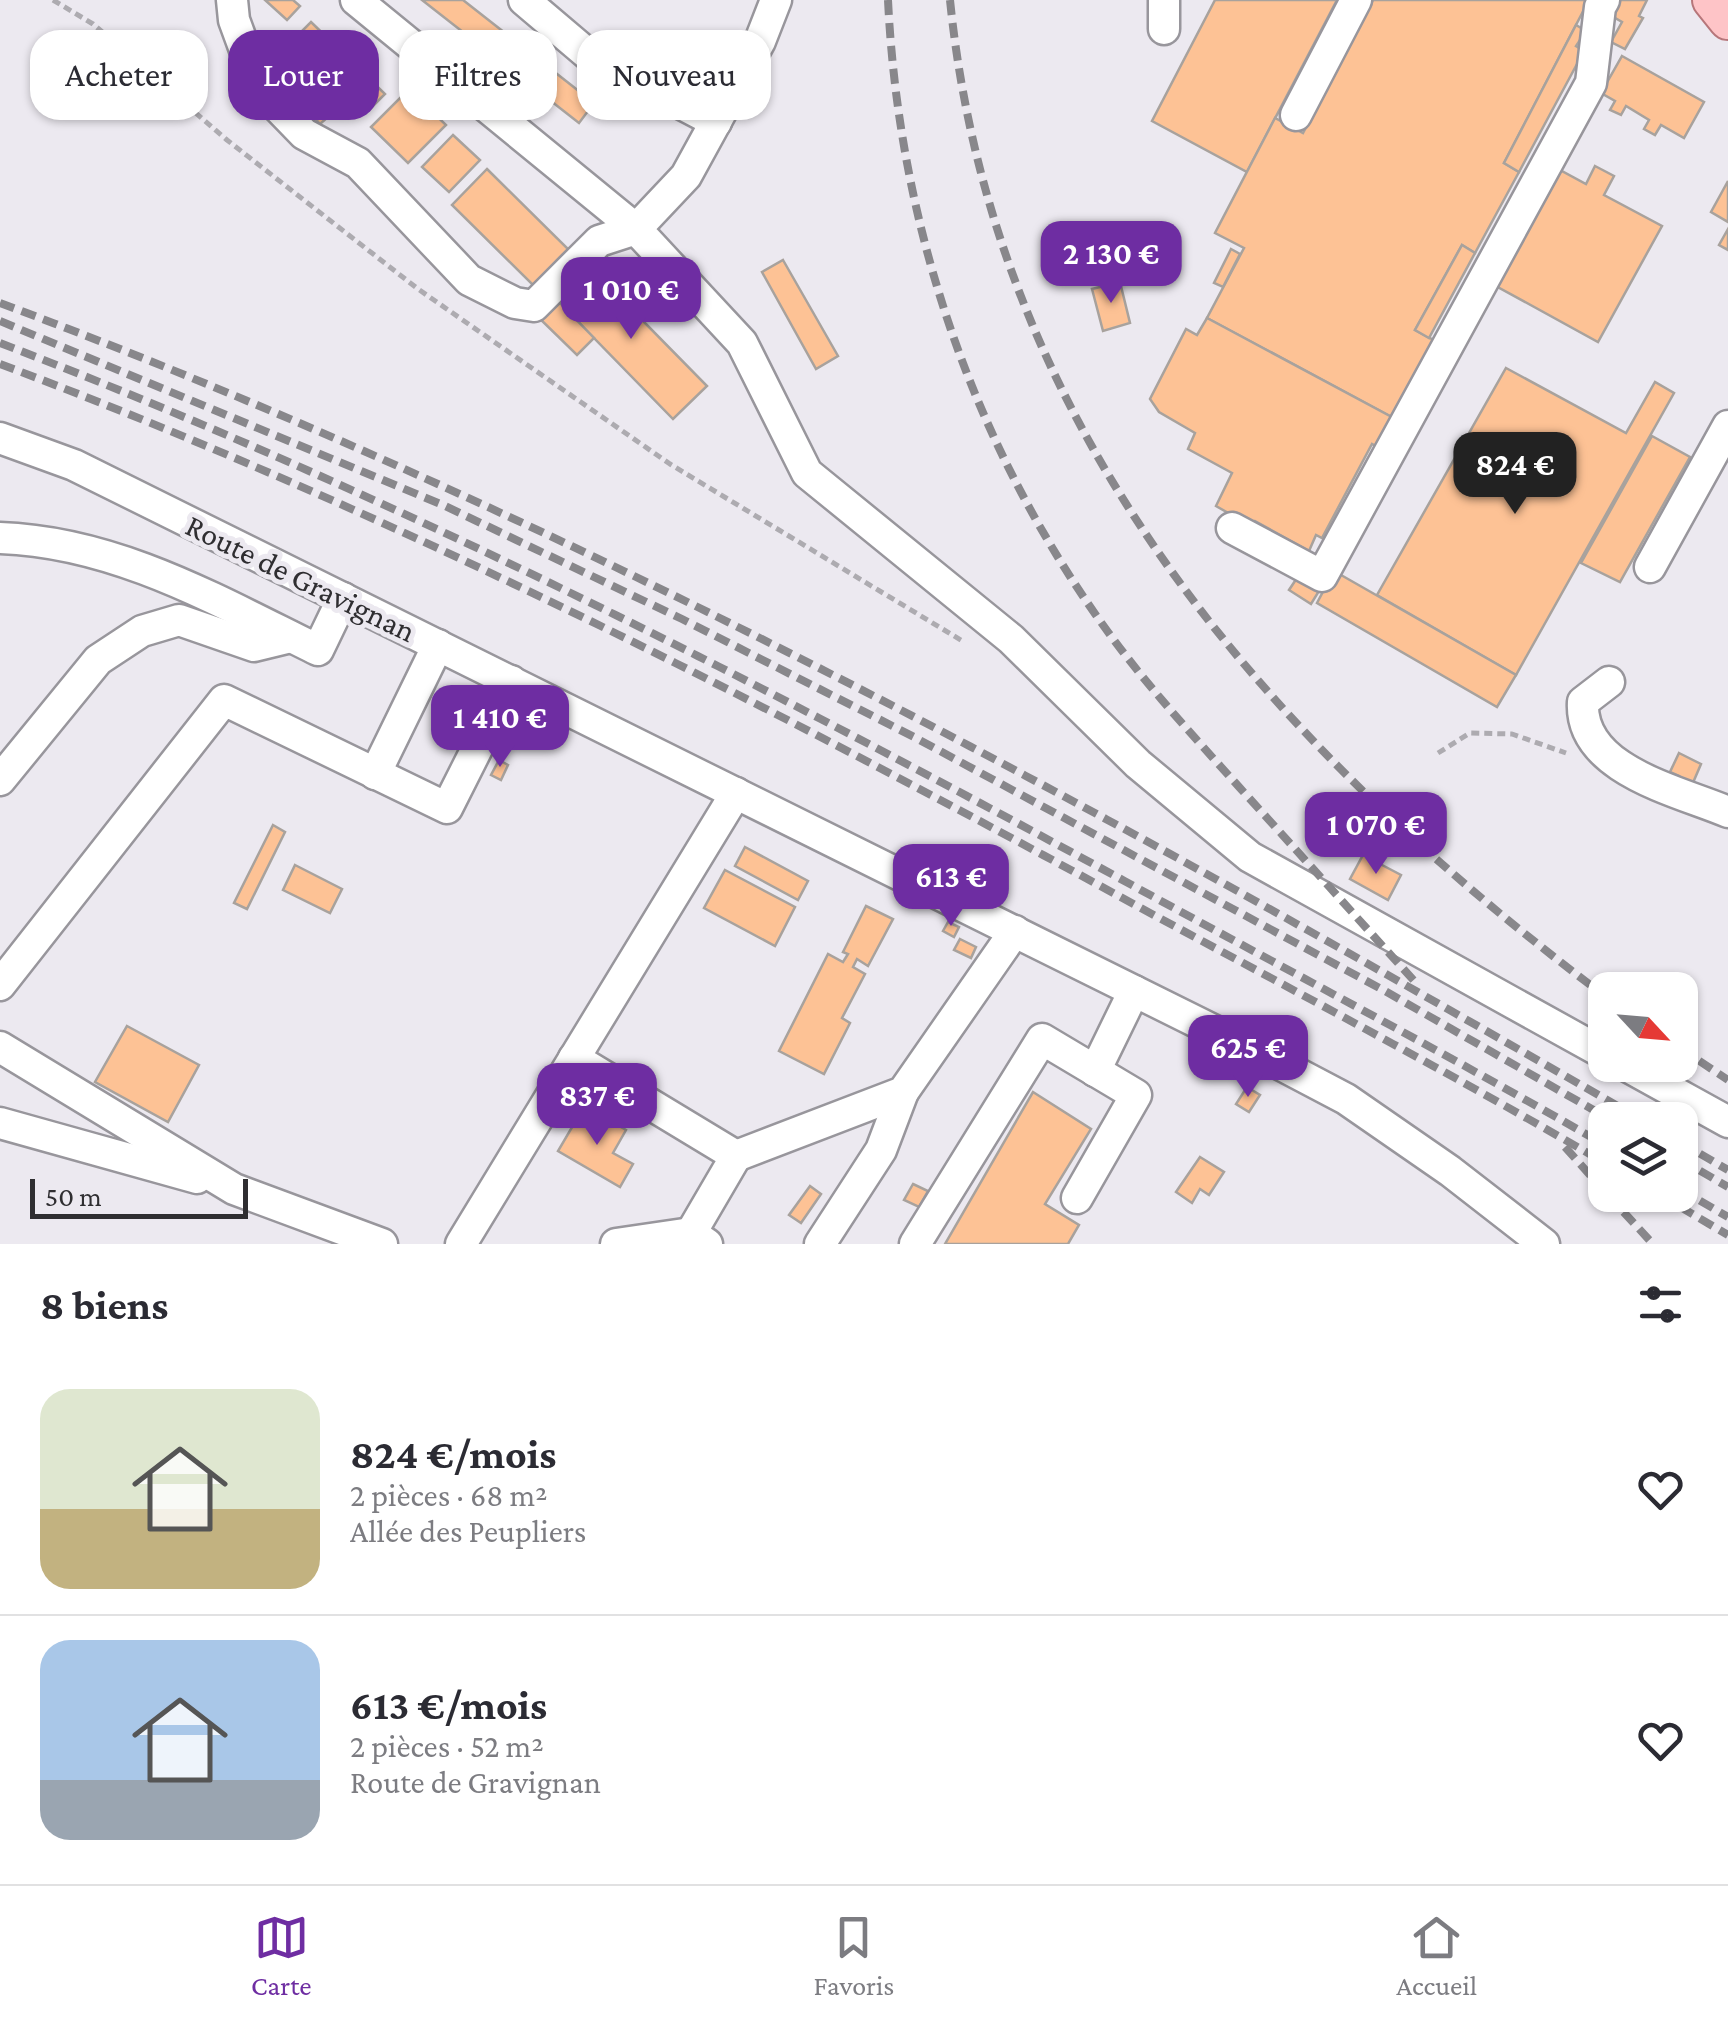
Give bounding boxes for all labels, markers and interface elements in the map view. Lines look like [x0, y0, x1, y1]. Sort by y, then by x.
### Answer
chip: Acheter [30, 30, 208, 120]
chip: Louer [228, 30, 379, 120]
chip: Filtres [399, 30, 557, 120]
chip: Nouveau [577, 30, 771, 120]
pin: 2 130 € [1019, 221, 1203, 306]
text: 2 130 € [1063, 235, 1159, 271]
pin: 1 010 € [539, 257, 723, 342]
text: 1 010 € [583, 271, 679, 307]
pin: 824 € [1445, 432, 1585, 517]
text: 824 € [1475, 446, 1555, 482]
street label: Route de Gravignan [180, 507, 422, 649]
pin: 1 410 € [408, 685, 592, 770]
text: 1 410 € [453, 699, 547, 735]
pin: 1 070 € [1284, 792, 1468, 877]
text: 1 070 € [1327, 806, 1425, 842]
pin: 613 € [881, 844, 1021, 929]
text: 613 € [915, 858, 987, 894]
north arrow [1588, 972, 1698, 1082]
map controls [1588, 972, 1698, 1212]
pin: 625 € [1178, 1015, 1318, 1100]
text: 625 € [1210, 1029, 1286, 1065]
pin: 837 € [527, 1063, 667, 1148]
text: 837 € [559, 1077, 635, 1113]
button: layers [1588, 1102, 1698, 1212]
scale bar [30, 1174, 248, 1218]
text: 50 m [45, 1181, 102, 1212]
icon: filters [1633, 1277, 1688, 1332]
text: 8 biens [40, 1281, 168, 1328]
icon: home [120, 1429, 240, 1549]
text: 824 €/mois [350, 1430, 556, 1477]
icon: heart [1633, 1462, 1688, 1517]
text: 2 pièces · 68 m² [350, 1477, 548, 1513]
text: Allée des Peupliers [350, 1513, 586, 1549]
icon: home [120, 1680, 240, 1800]
text: 613 €/mois [350, 1681, 547, 1728]
icon: heart [1633, 1713, 1688, 1768]
text: 2 pièces · 52 m² [350, 1728, 544, 1764]
text: Route de Gravignan [350, 1764, 601, 1800]
tab: Carte [251, 1910, 312, 2001]
tab: Favoris [814, 1910, 894, 2001]
tab: Accueil [1396, 1910, 1477, 2001]

